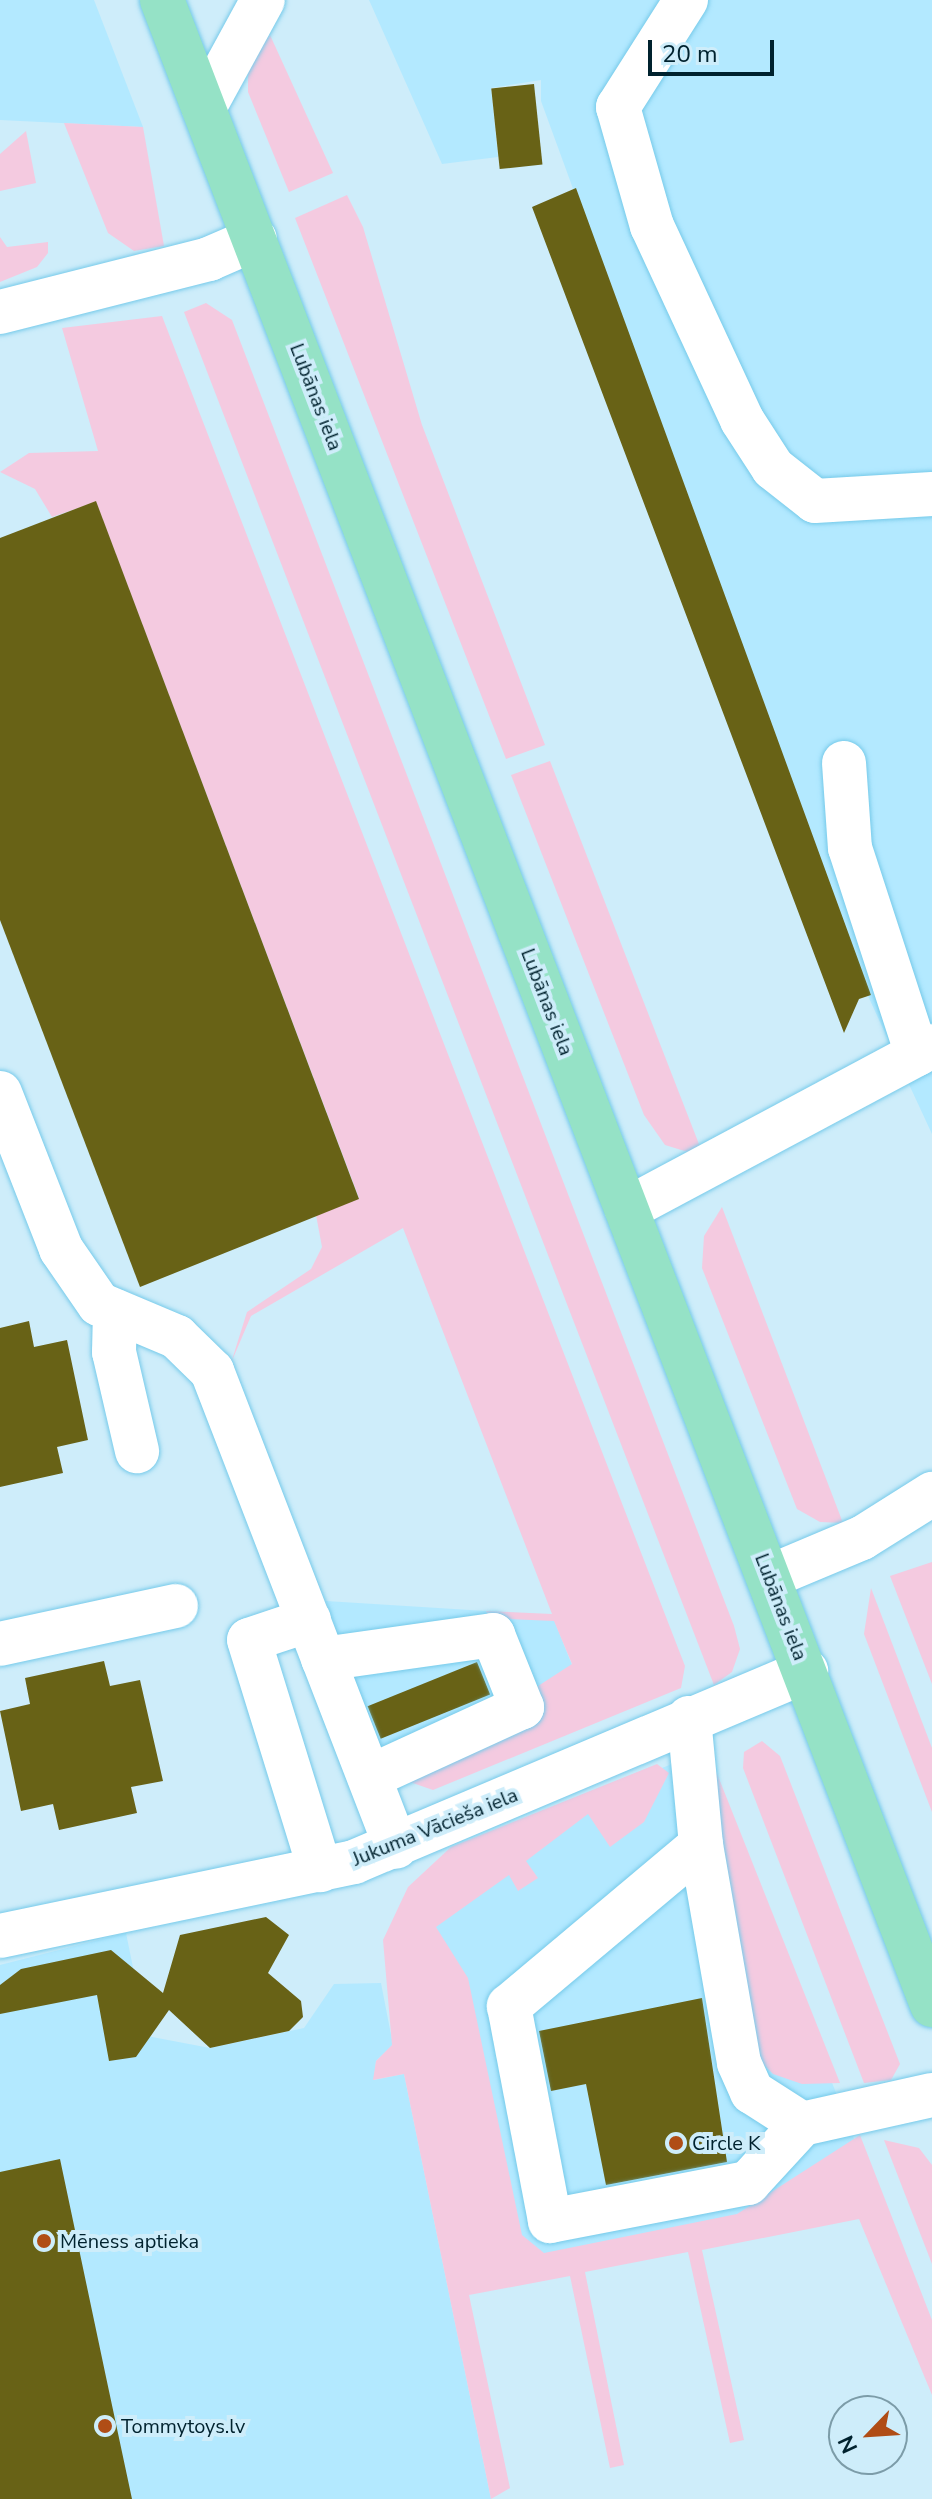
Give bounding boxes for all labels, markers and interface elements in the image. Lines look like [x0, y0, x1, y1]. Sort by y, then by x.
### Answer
scale bar [652, 24, 778, 74]
text: 20 m [662, 38, 718, 70]
street label: Lubānas iela [285, 340, 347, 454]
street label: Lubānas iela [516, 945, 578, 1059]
street label: Lubānas iela [750, 1550, 812, 1664]
street label: Jukuma Vācieša iela [349, 1783, 521, 1871]
place label: Circle K [692, 2131, 760, 2155]
marker: Circle K [667, 2134, 685, 2152]
place label: Mēness aptieka [60, 2229, 199, 2253]
marker: Mēness aptieka [35, 2232, 53, 2250]
north arrow [828, 2395, 908, 2475]
place label: Tommytoys.lv [121, 2414, 245, 2438]
marker: Tommytoys.lv [96, 2417, 114, 2435]
text: N [831, 2430, 865, 2458]

